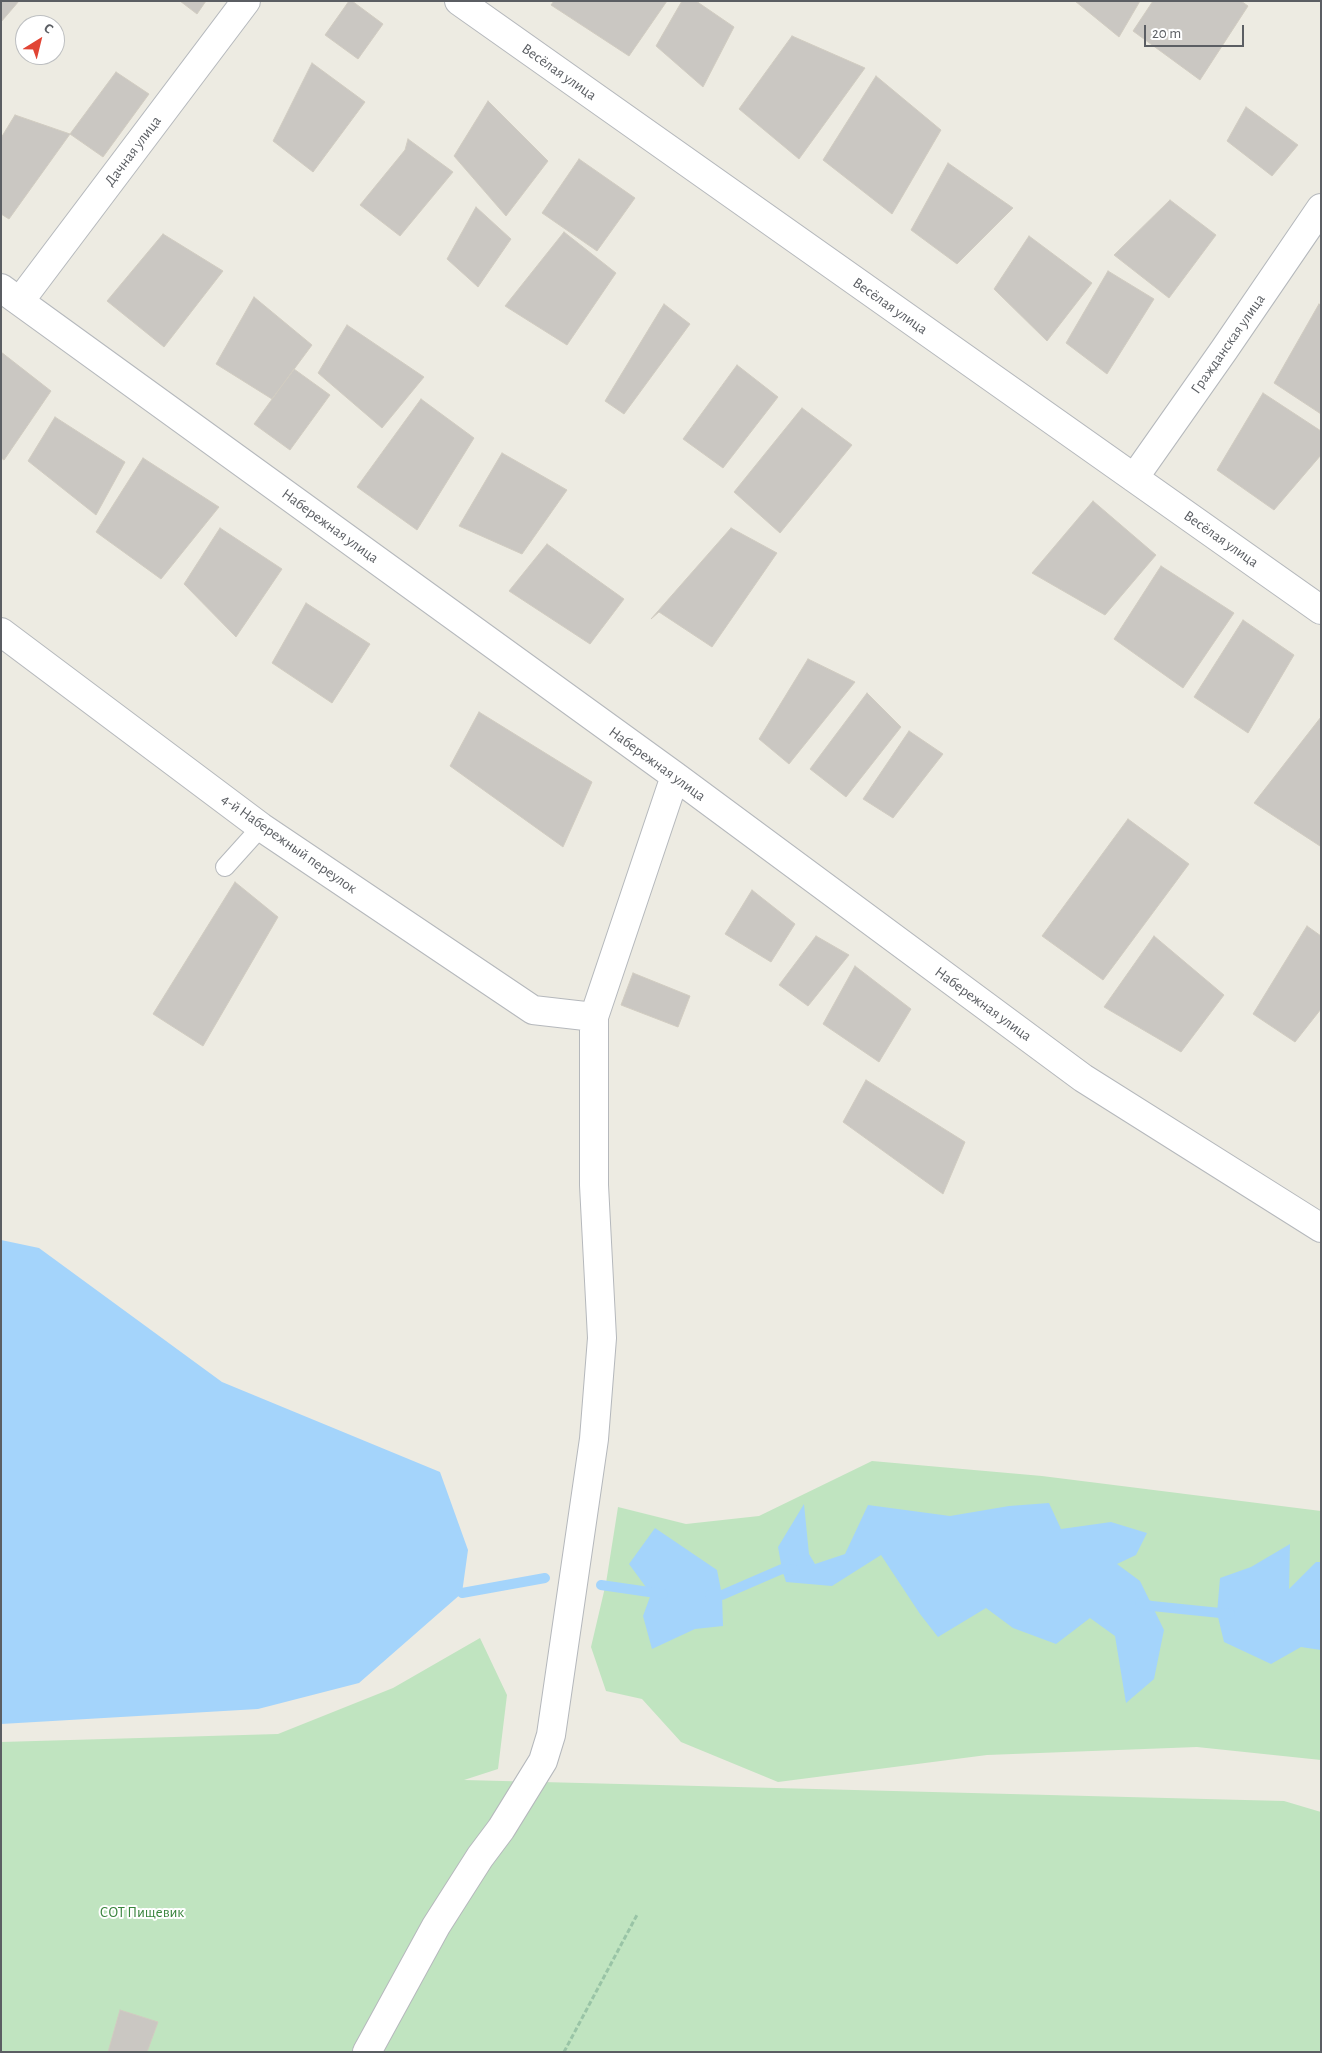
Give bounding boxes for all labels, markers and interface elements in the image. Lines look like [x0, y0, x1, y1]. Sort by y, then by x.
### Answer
north arrow [15, 15, 65, 65]
scale bar [1147, 15, 1247, 47]
text: С [41, 21, 55, 37]
text: 20 m [1152, 26, 1181, 41]
street label: Весёлая улица [518, 40, 600, 104]
street label: Дачная улица [101, 112, 165, 190]
street label: Весёлая улица [849, 274, 931, 338]
street label: Гражданская улица [1187, 291, 1269, 397]
street label: Набережная улица [278, 485, 382, 567]
street label: Весёлая улица [1180, 507, 1262, 571]
street label: Набережная улица [605, 723, 709, 805]
street label: 4-й Набережный переулок [218, 790, 360, 898]
street label: Набережная улица [931, 963, 1035, 1045]
park label: СОТ Пищевик [100, 1903, 184, 1921]

